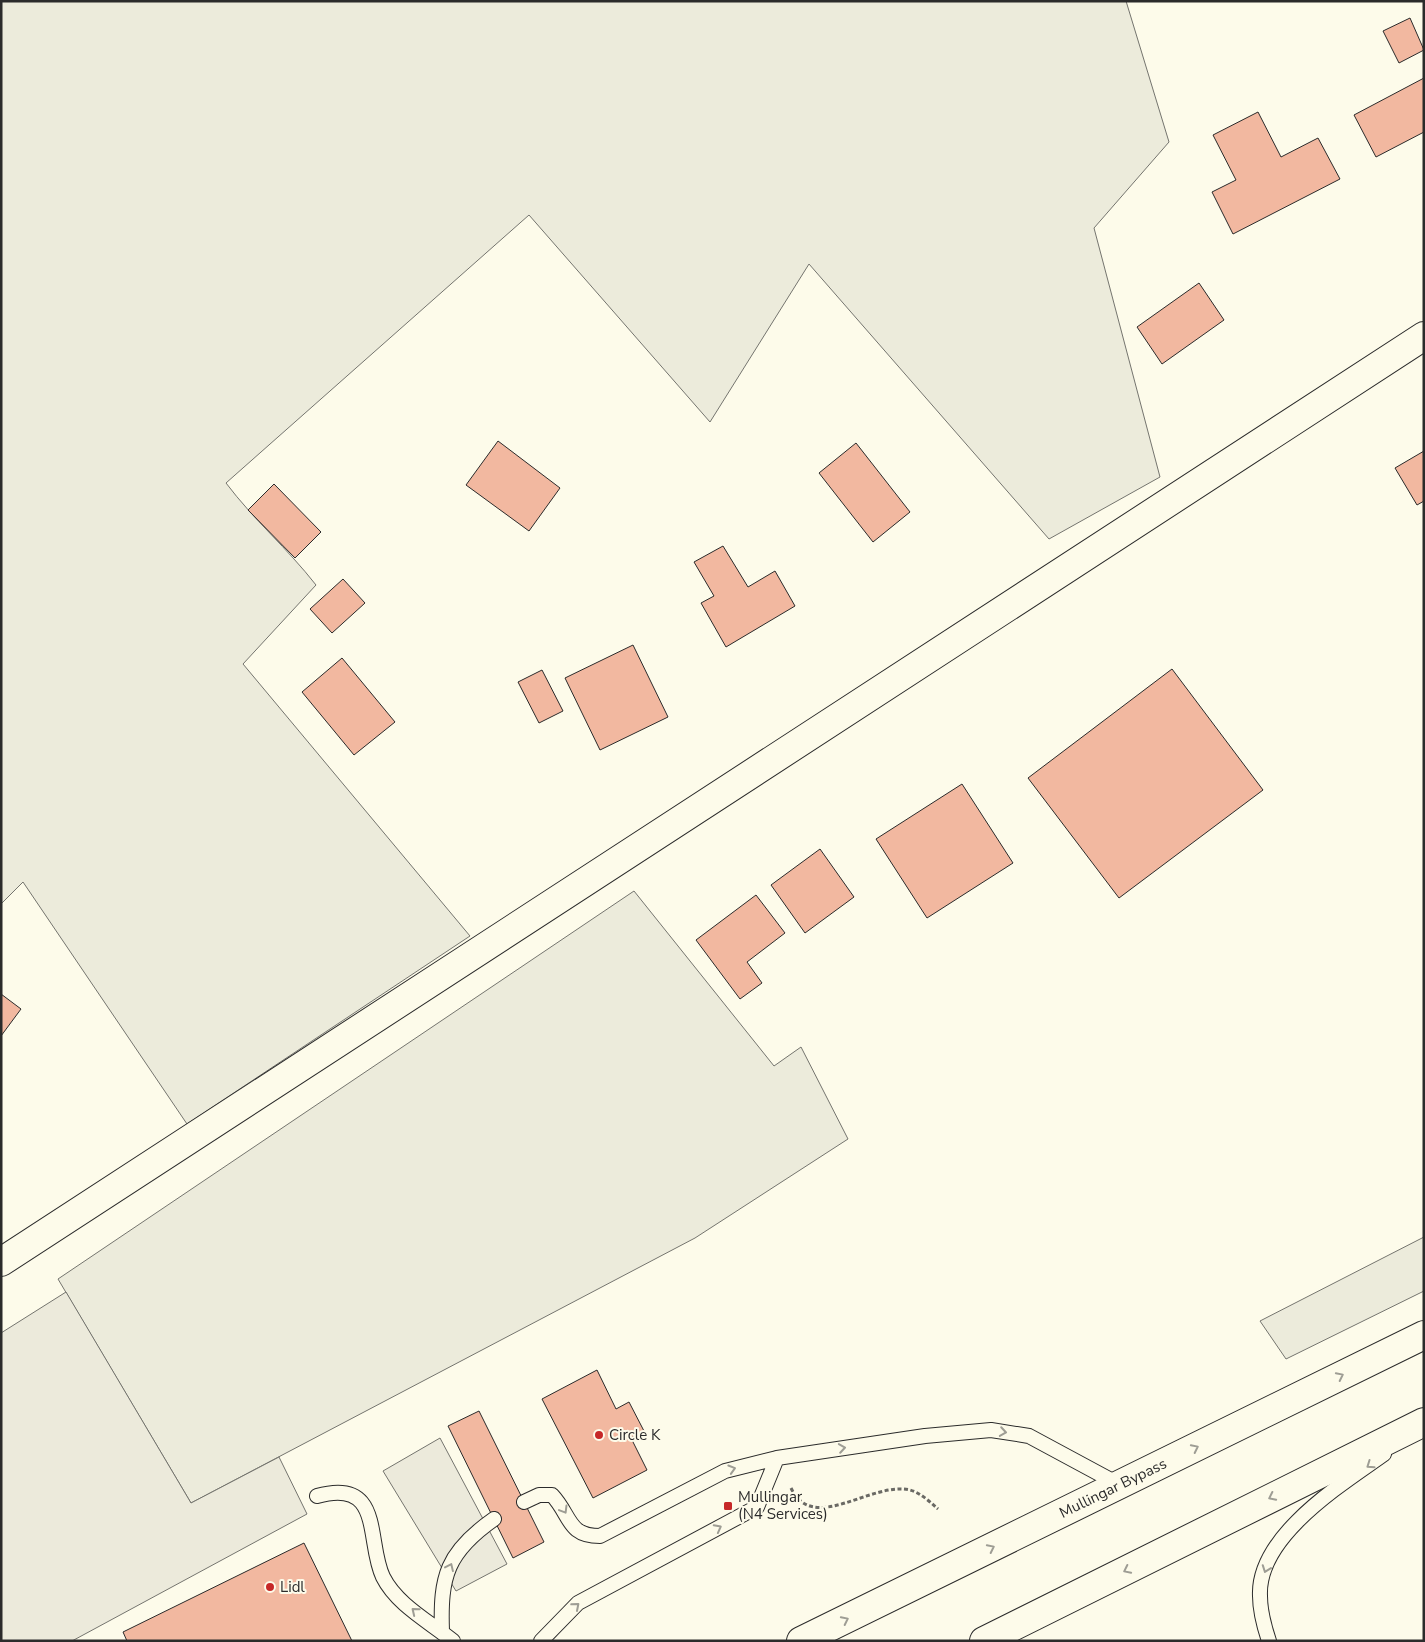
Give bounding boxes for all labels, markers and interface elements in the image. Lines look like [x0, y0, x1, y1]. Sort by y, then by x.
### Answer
one-way arrow [1335, 1372, 1344, 1382]
place label: Circle K [609, 1425, 661, 1445]
one-way arrow [999, 1426, 1007, 1437]
marker: Circle K [593, 1429, 605, 1441]
one-way arrow [1190, 1443, 1199, 1454]
one-way arrow [837, 1444, 846, 1454]
street label: Mullingar Bypass [1056, 1453, 1170, 1523]
one-way arrow [1366, 1459, 1376, 1468]
one-way arrow [728, 1464, 736, 1474]
place label: Mullingar (N4 Services) [738, 1487, 828, 1524]
one-way arrow [1268, 1491, 1277, 1501]
marker: Mullingar (N4 Services) [722, 1500, 734, 1512]
one-way arrow [557, 1505, 567, 1514]
one-way arrow [713, 1524, 722, 1534]
one-way arrow [986, 1544, 995, 1554]
one-way arrow [443, 1563, 453, 1572]
one-way arrow [1123, 1563, 1132, 1574]
one-way arrow [1262, 1564, 1272, 1573]
place label: Lidl [280, 1577, 305, 1597]
marker: Lidl [264, 1581, 276, 1593]
one-way arrow [570, 1604, 579, 1612]
one-way arrow [411, 1607, 420, 1616]
one-way arrow [840, 1615, 849, 1626]

